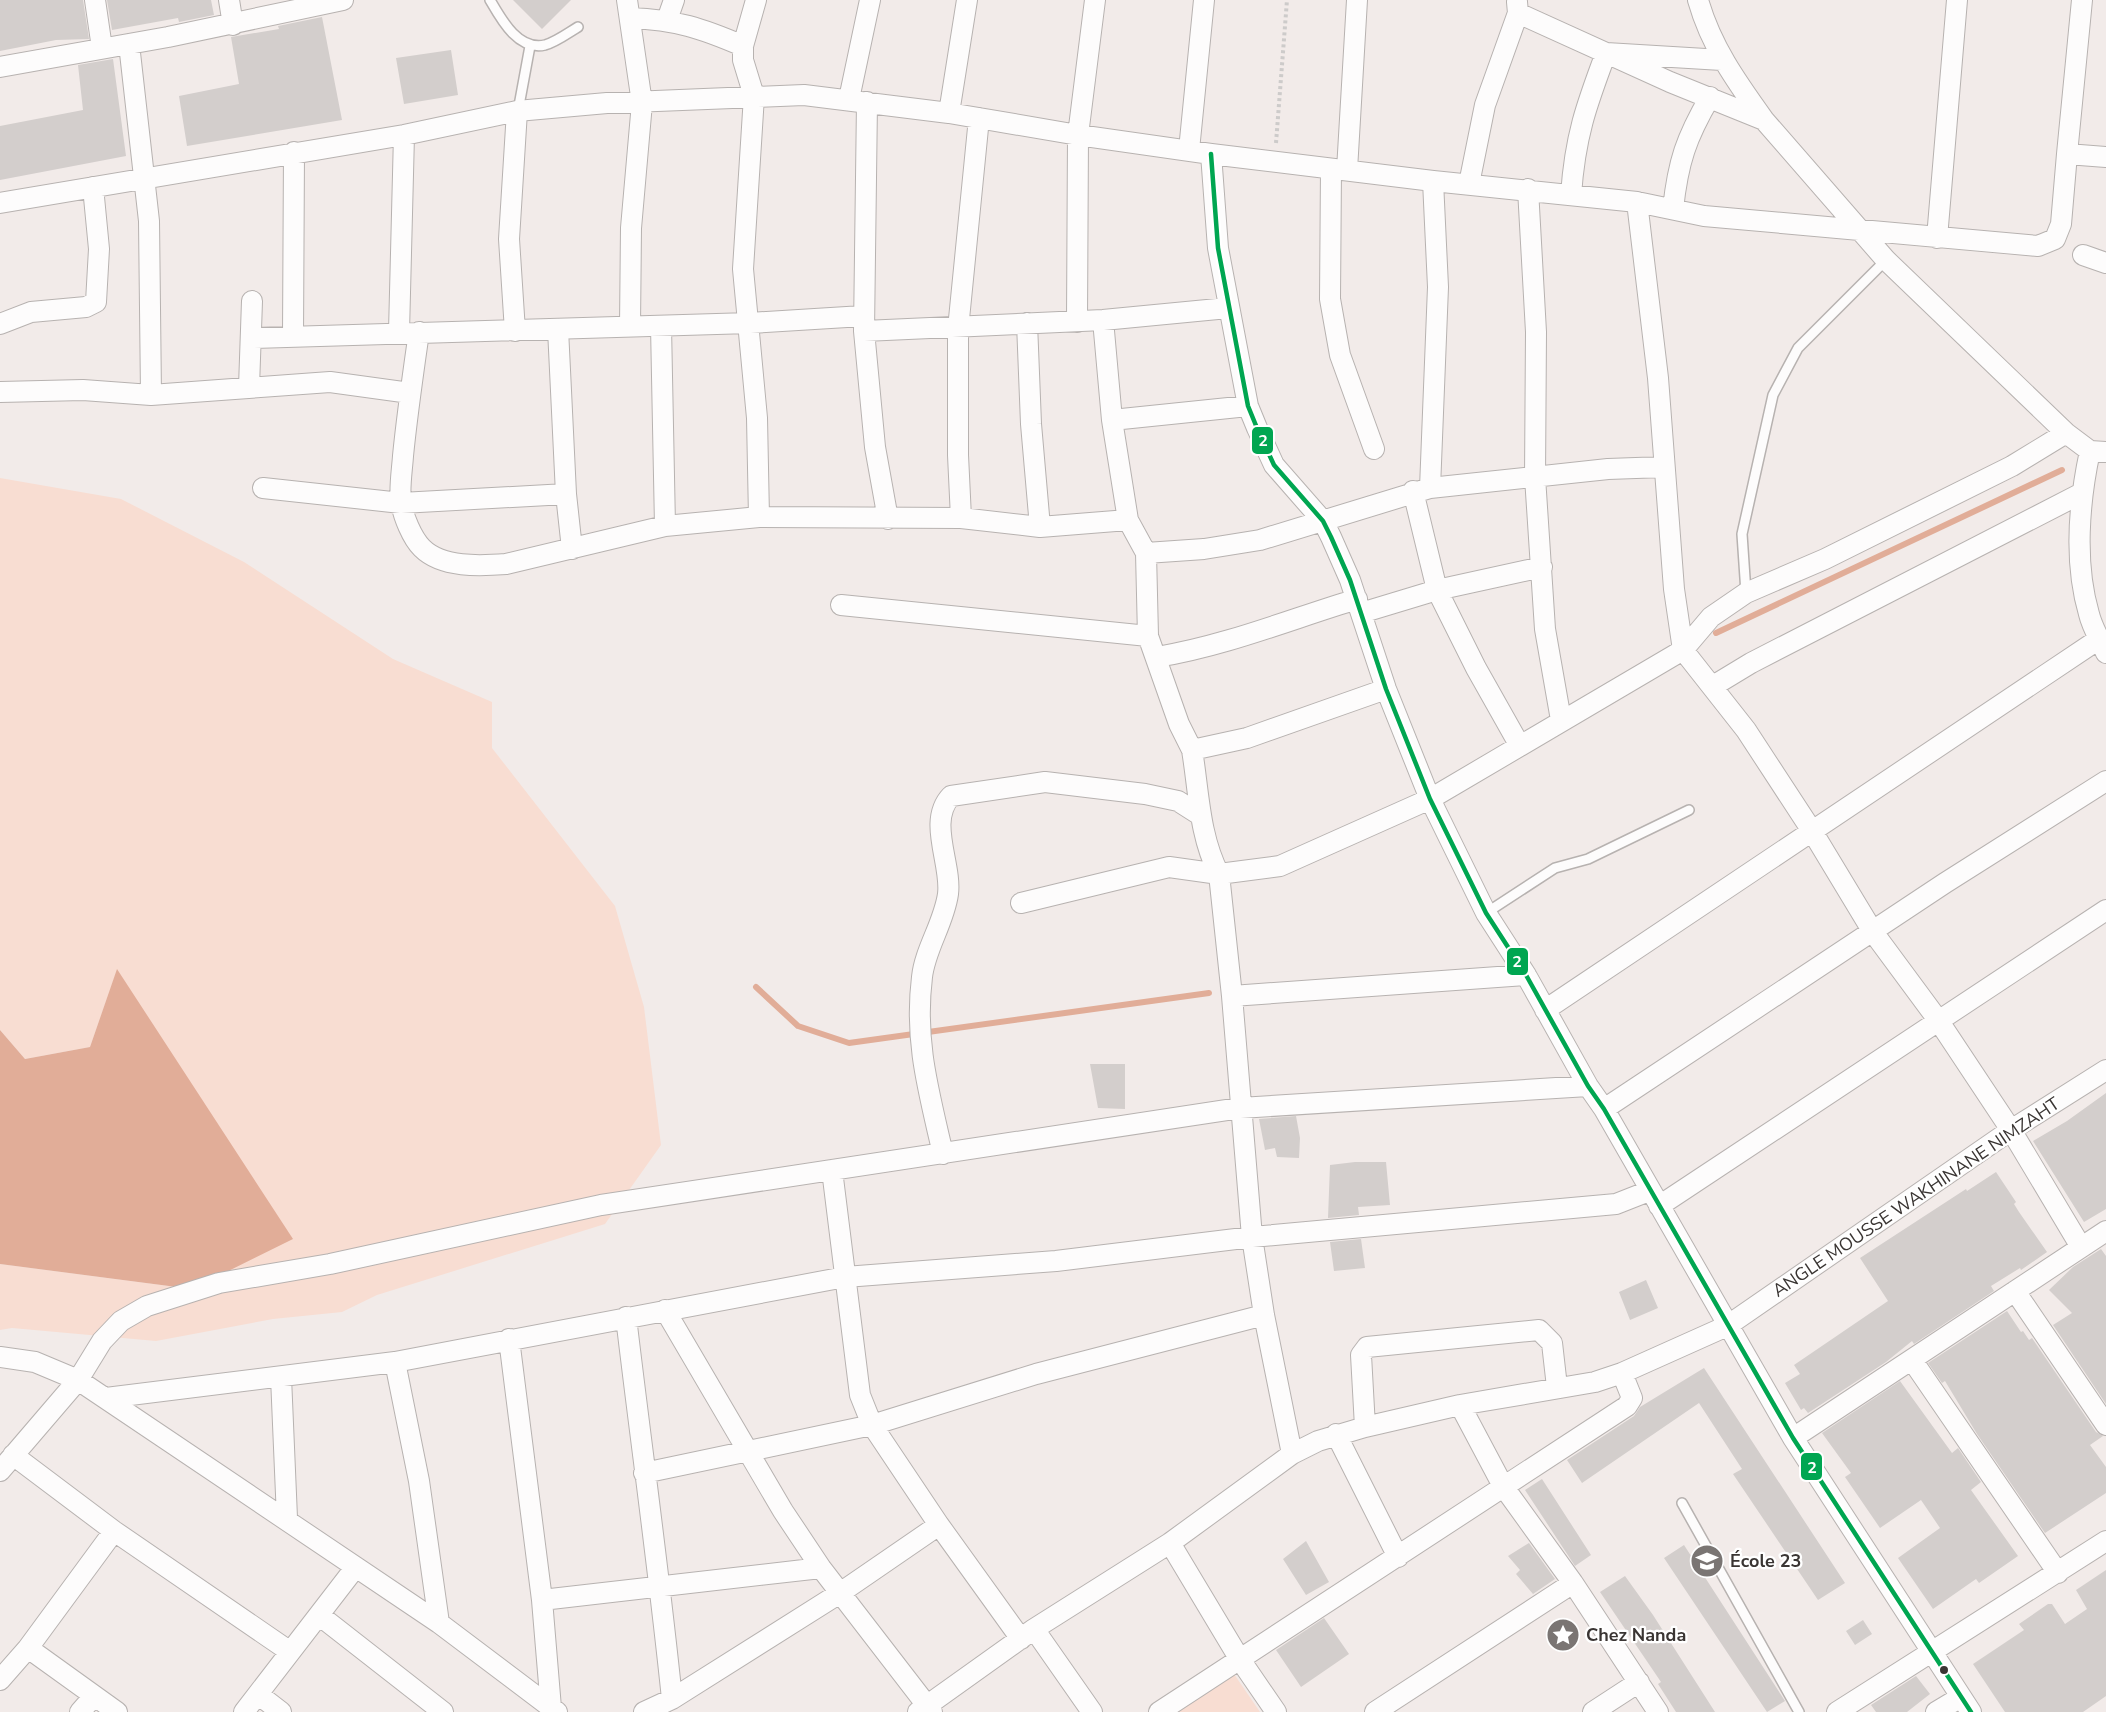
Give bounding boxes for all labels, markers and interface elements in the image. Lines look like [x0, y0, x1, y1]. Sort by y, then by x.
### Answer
line badge: 2 [1251, 426, 1274, 455]
text: 2 [1258, 430, 1268, 452]
line badge: 2 [1506, 947, 1529, 976]
text: 2 [1512, 951, 1522, 973]
street label: ANGLE MOUSSE WAKHINANE NIMZAHT [1768, 1091, 2065, 1303]
line badge: 2 [1800, 1452, 1823, 1481]
text: 2 [1807, 1457, 1817, 1479]
school or university icon: École 23 [1689, 1543, 1725, 1579]
place label: École 23 [1730, 1549, 1801, 1573]
place icon: Chez Nanda [1545, 1617, 1581, 1653]
place label: Chez Nanda [1586, 1623, 1686, 1647]
unlabelled marker [1938, 1664, 1950, 1676]

